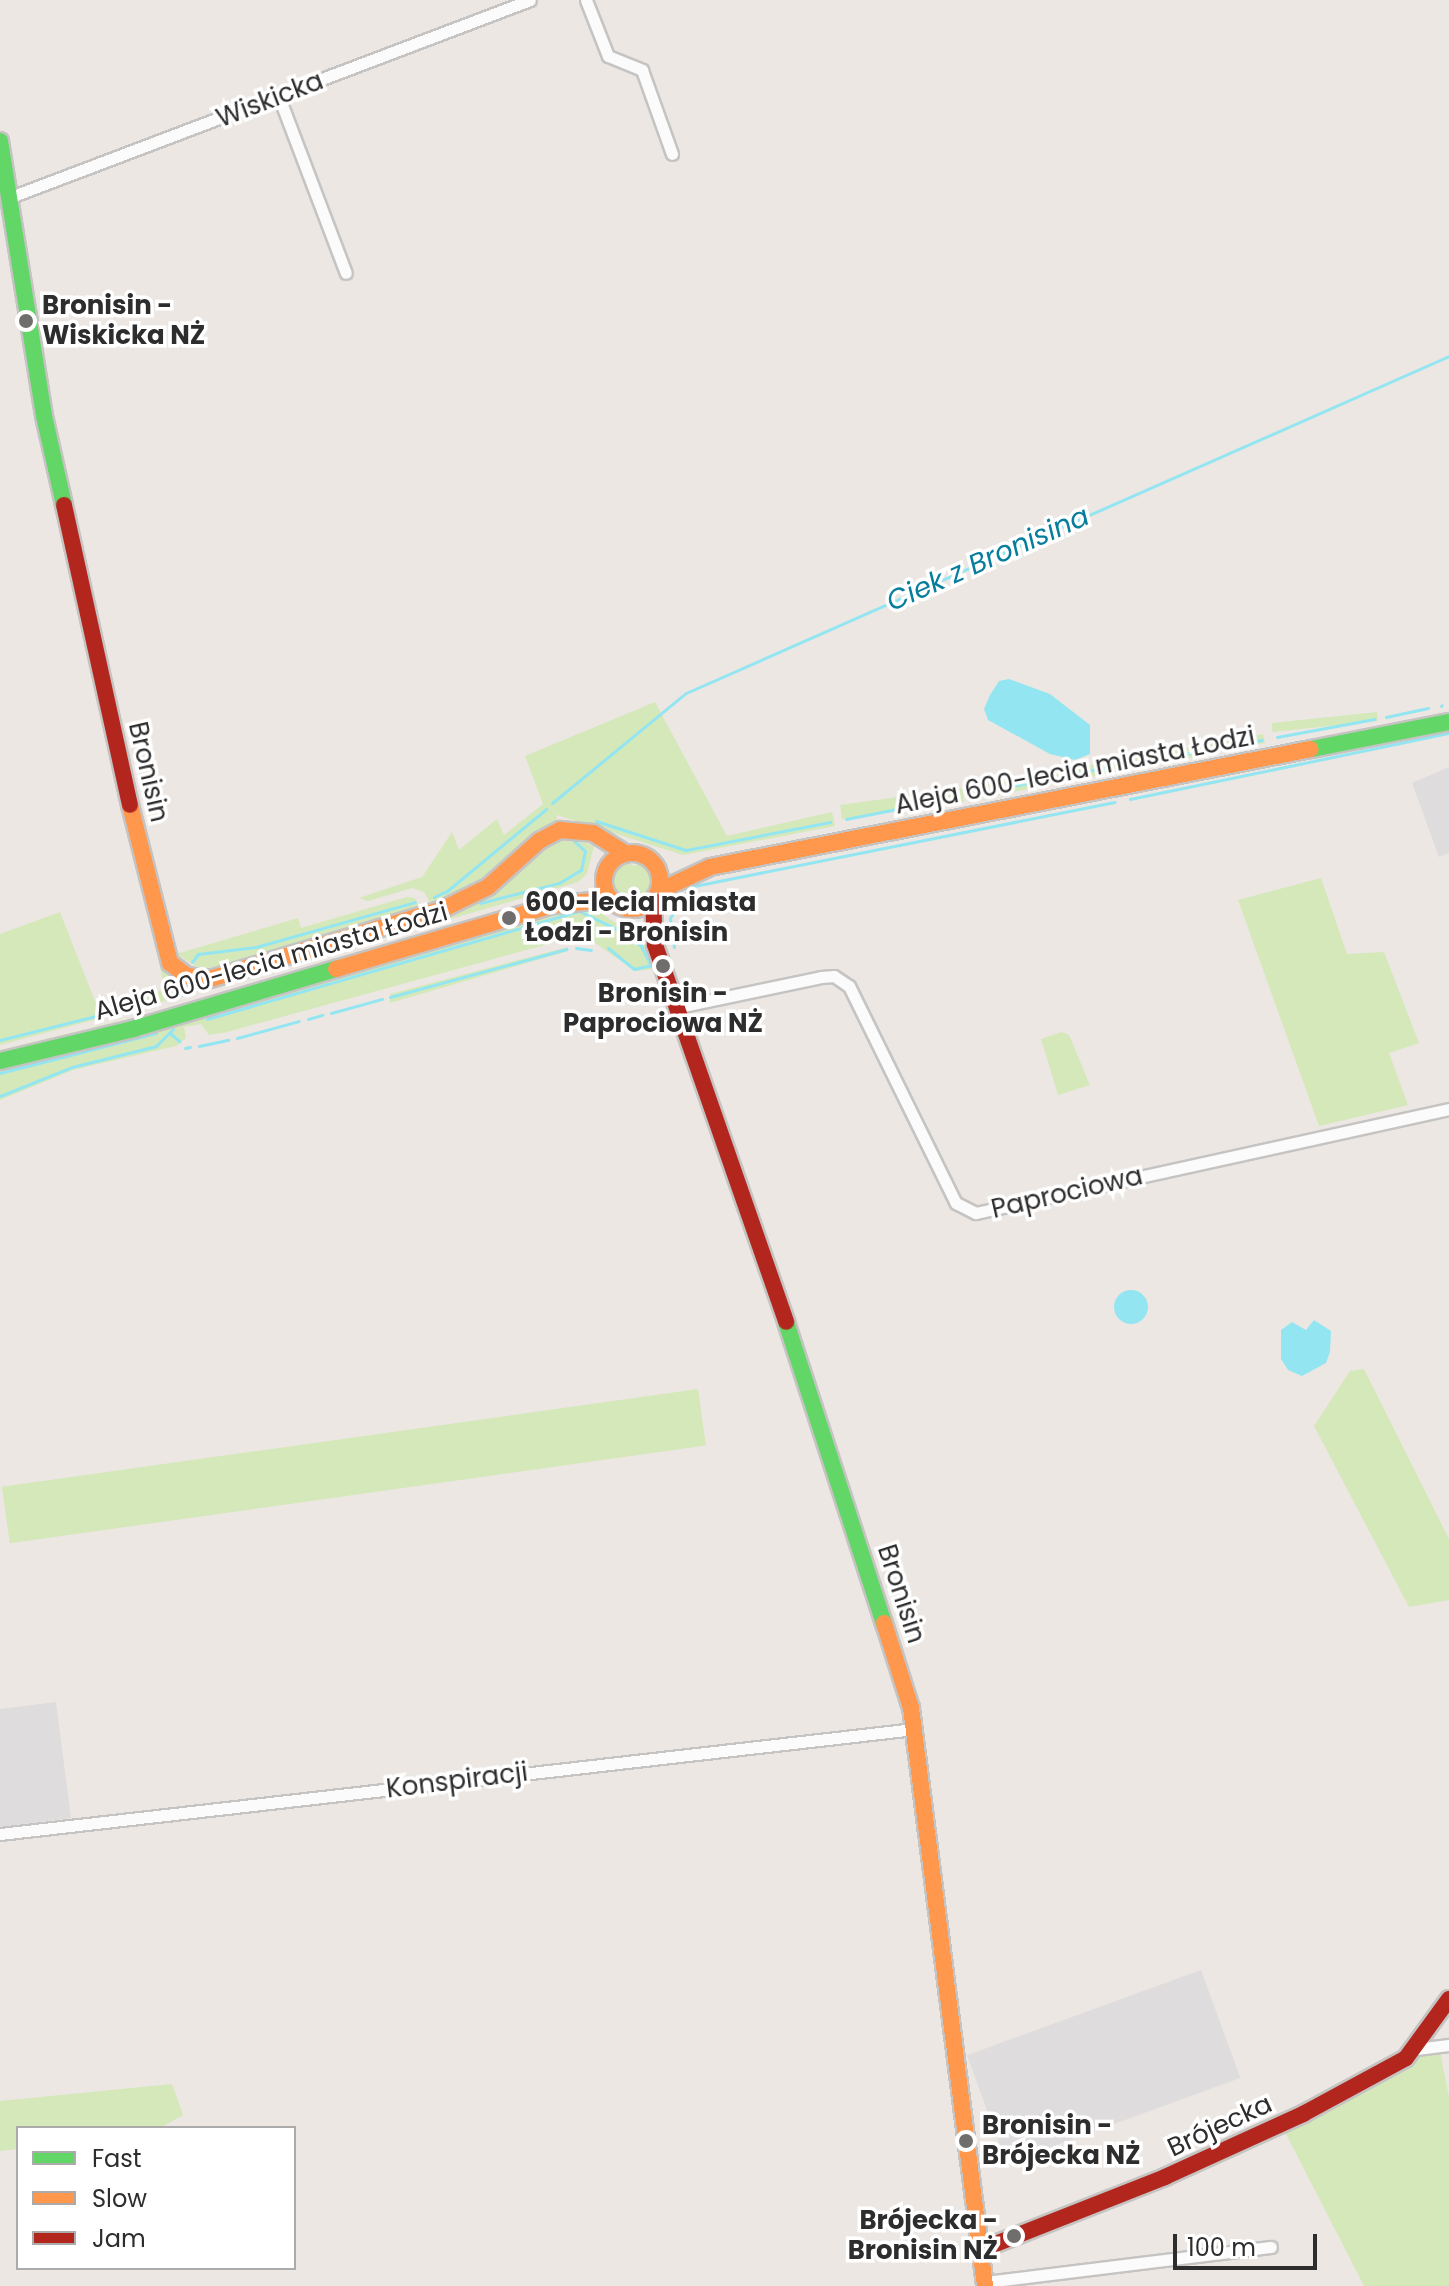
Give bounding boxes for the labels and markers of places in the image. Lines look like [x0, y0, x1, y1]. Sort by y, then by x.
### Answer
place label: Bronisin - Wiskicka NŻ [42, 290, 205, 352]
marker: Bronisin - Wiskicka NŻ [17, 312, 35, 330]
place label: 600-lecia miasta Łodzi - Bronisin [525, 887, 756, 948]
marker: 600-lecia miasta Łodzi - Bronisin [500, 909, 518, 927]
marker: Bronisin - Paprociowa NŻ [654, 957, 672, 975]
place label: Bronisin - Paprociowa NŻ [563, 978, 763, 1040]
place label: Bronisin - Brójecka NŻ [982, 2110, 1140, 2172]
marker: Bronisin - Brójecka NŻ [957, 2132, 975, 2150]
place label: Brójecka - Bronisin NŻ [848, 2205, 998, 2266]
marker: Brójecka - Bronisin NŻ [1005, 2227, 1023, 2245]

